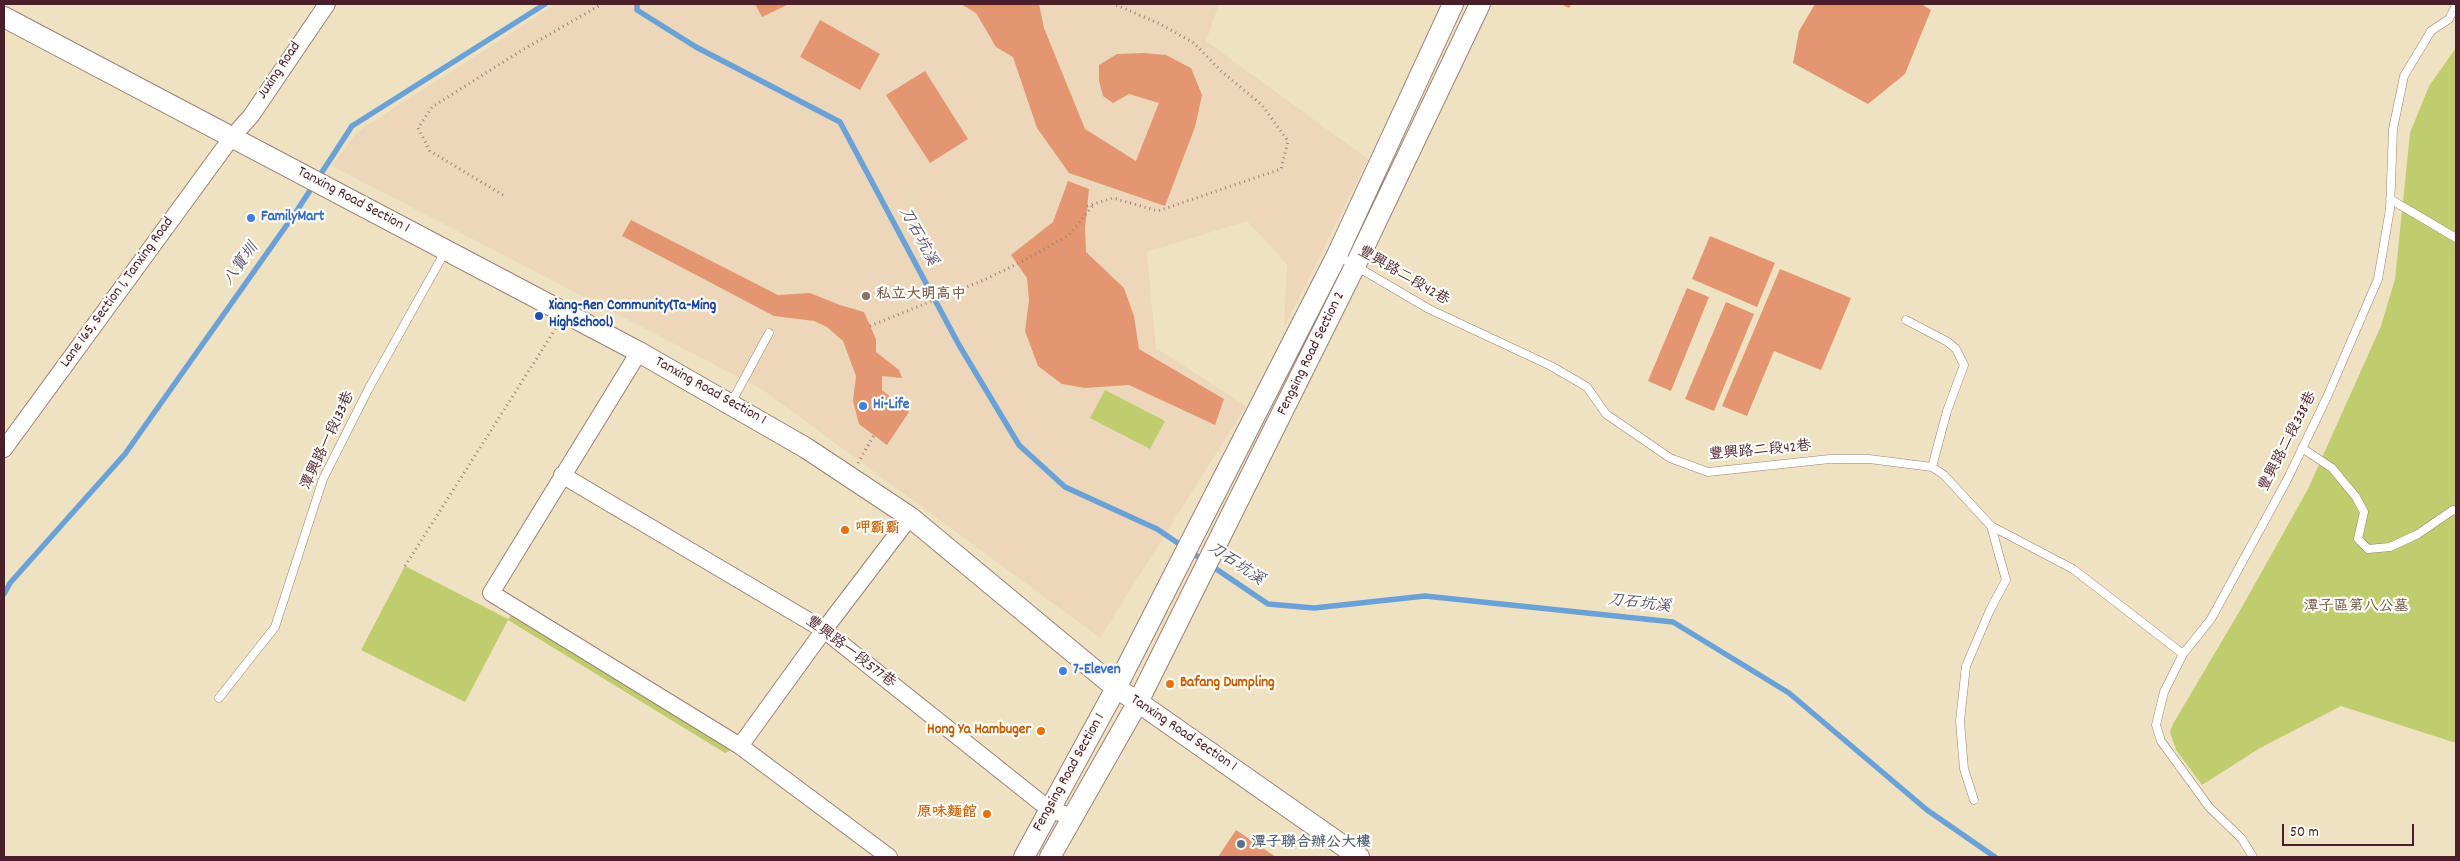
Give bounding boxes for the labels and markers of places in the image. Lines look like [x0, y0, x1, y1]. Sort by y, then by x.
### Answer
place label: FamilyMart [261, 209, 324, 227]
marker: FamilyMart [245, 212, 257, 224]
place label: 私立大明高中 [876, 287, 966, 305]
marker: 私立大明高中 [860, 290, 872, 302]
place label: Xiang-Ren Community(Ta-Ming HighSchool) [549, 298, 716, 333]
marker: Xiang-Ren Community(Ta-Ming HighSchool) [533, 310, 545, 322]
place label: Hi-Life [873, 397, 909, 415]
marker: Hi-Life [857, 400, 869, 412]
place label: 呷霸霸 [855, 521, 900, 539]
marker: 呷霸霸 [839, 524, 851, 536]
place label: 7-Eleven [1073, 662, 1121, 680]
marker: 7-Eleven [1057, 665, 1069, 677]
place label: Bafang Dumpling [1180, 675, 1275, 693]
marker: Bafang Dumpling [1164, 678, 1176, 690]
place label: Hong Ya Hambuger [927, 722, 1031, 740]
marker: Hong Ya Hambuger [1035, 725, 1047, 737]
place label: 原味麵館 [917, 805, 977, 823]
marker: 原味麵館 [981, 808, 993, 820]
place label: 潭子聯合辦公大樓 [1251, 835, 1371, 853]
marker: 潭子聯合辦公大樓 [1235, 838, 1247, 850]

